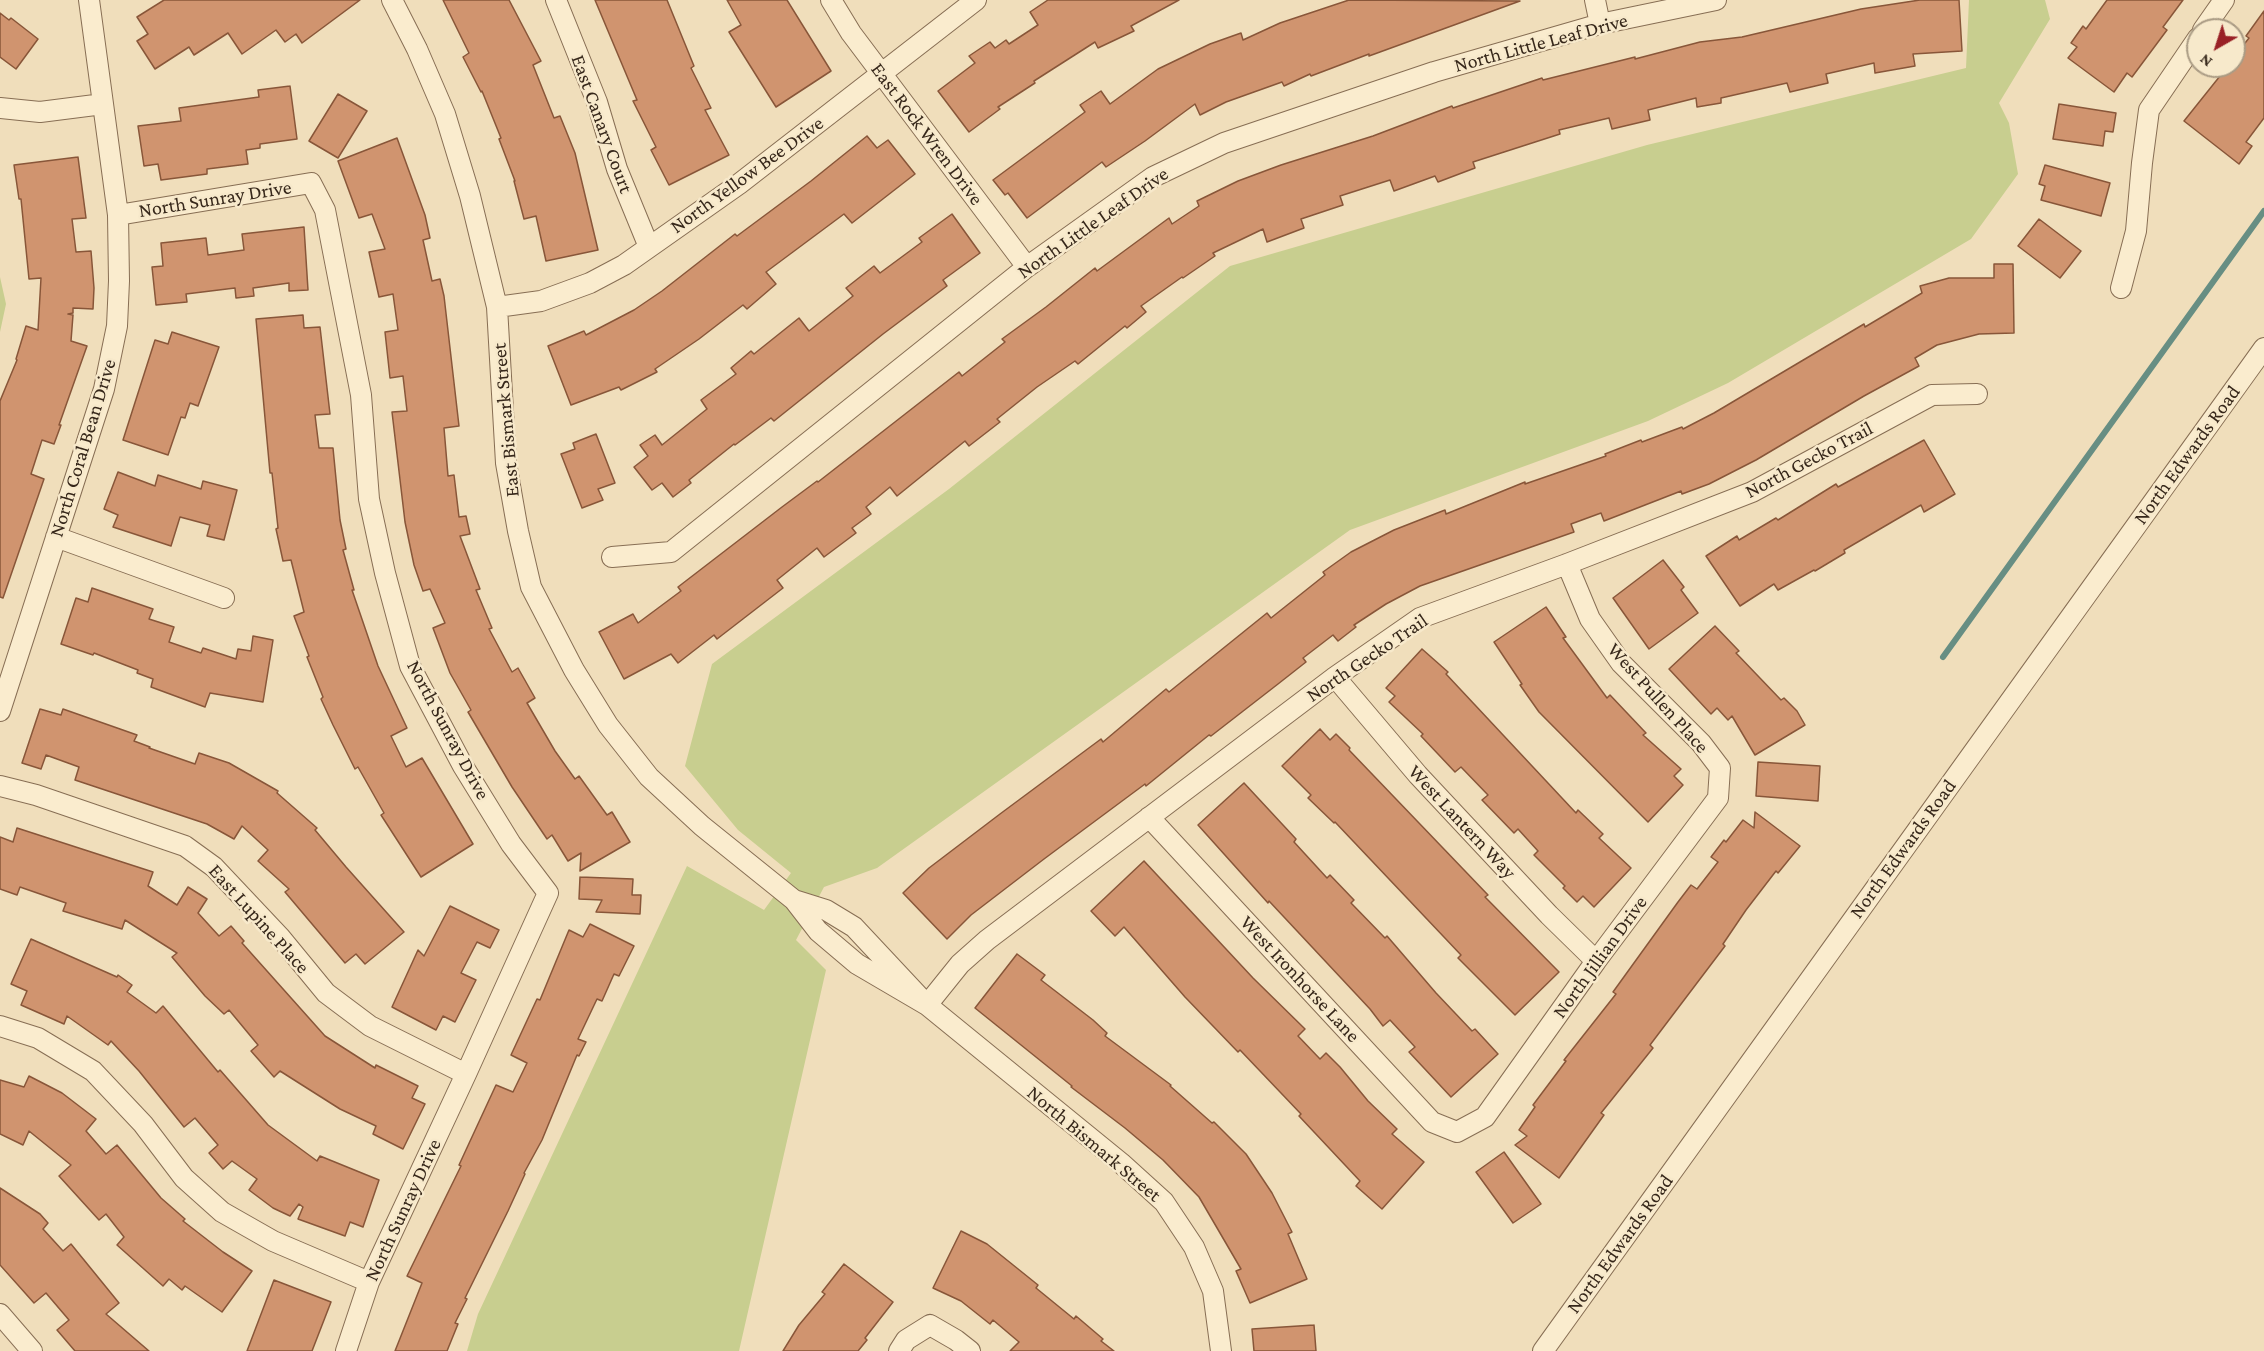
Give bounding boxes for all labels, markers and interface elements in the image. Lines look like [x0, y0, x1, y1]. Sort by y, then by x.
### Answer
street label: North Little Leaf Drive [1452, 8, 1630, 78]
north arrow [2186, 18, 2246, 78]
text: N [2196, 51, 2215, 71]
street label: East Canary Court [566, 52, 638, 196]
street label: East Rock Wren Drive [866, 58, 988, 210]
street label: North Yellow Bee Drive [666, 111, 828, 239]
street label: North Little Leaf Drive [1013, 162, 1173, 284]
street label: North Sunray Drive [137, 175, 293, 223]
street label: East Bismark Street [487, 342, 525, 498]
street label: North Coral Bean Drive [45, 356, 121, 540]
street label: North Edwards Road [2129, 381, 2245, 529]
street label: North Gecko Trail [1741, 416, 1877, 504]
street label: North Gecko Trail [1302, 609, 1432, 707]
street label: West Pullen Place [1602, 638, 1714, 758]
street label: North Sunray Drive [401, 656, 495, 804]
street label: West Lantern Way [1403, 760, 1521, 884]
street label: North Edwards Road [1845, 775, 1961, 923]
street label: East Lupine Place [203, 859, 315, 979]
street label: North Jillian Drive [1548, 891, 1652, 1023]
street label: West Ironhorse Lane [1235, 911, 1365, 1047]
street label: North Bismark Street [1022, 1081, 1166, 1207]
street label: North Sunray Drive [360, 1135, 446, 1285]
street label: North Edwards Road [1562, 1170, 1678, 1318]

